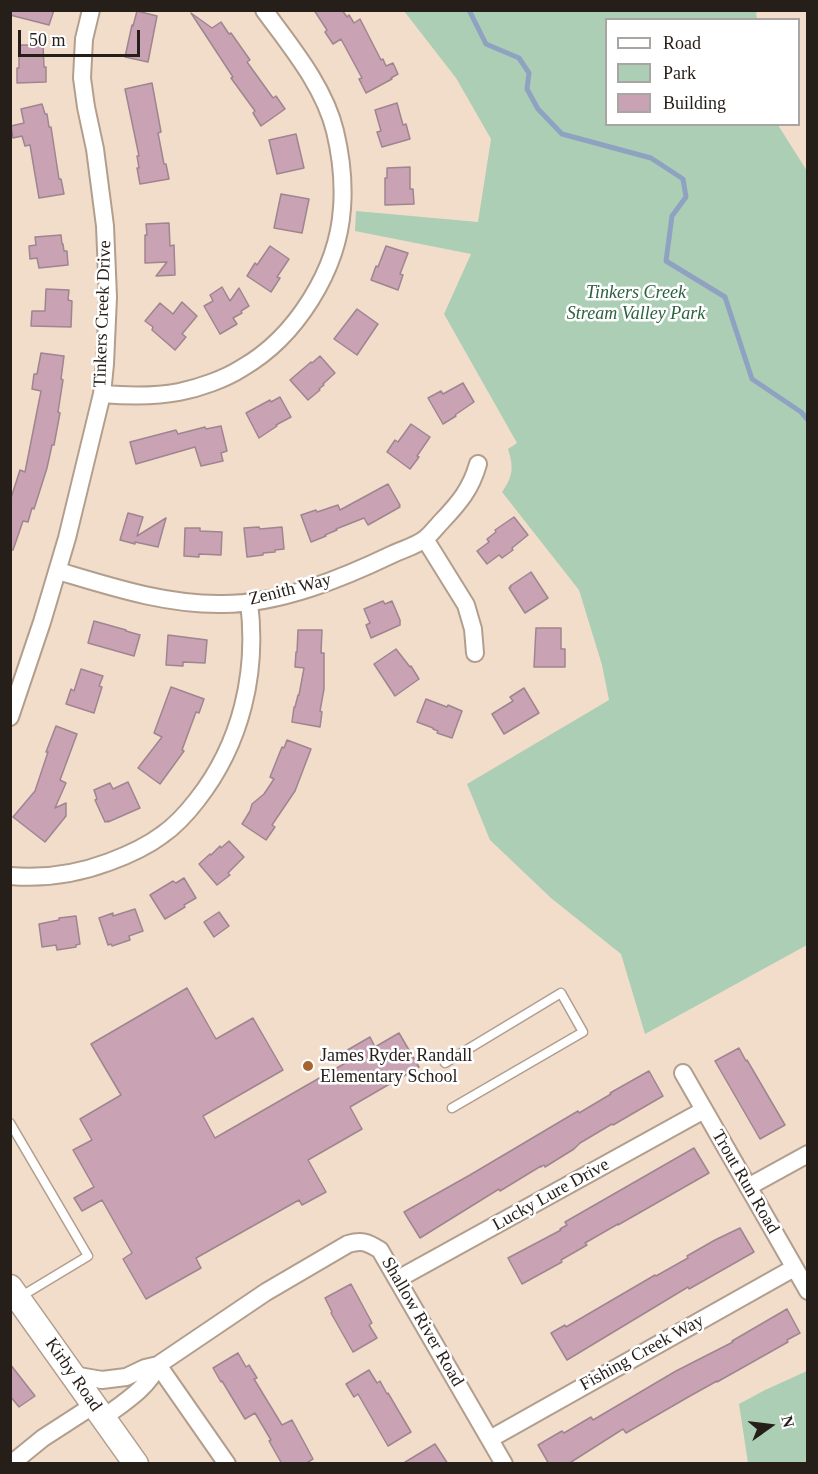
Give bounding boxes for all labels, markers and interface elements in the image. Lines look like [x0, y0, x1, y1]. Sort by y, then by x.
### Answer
scale bar [21, 18, 142, 56]
legend [605, 18, 800, 126]
text: 50 m [29, 30, 66, 50]
text: Road [663, 33, 701, 53]
text: Park [663, 63, 696, 83]
text: Building [663, 93, 726, 113]
street label: Tinkers Creek Drive [90, 240, 116, 388]
park label: Tinkers Creek Stream Valley Park [567, 282, 705, 324]
street label: Zenith Way [247, 569, 333, 611]
place label: James Ryder Randall Elementary School [320, 1045, 472, 1088]
marker: James Ryder Randall Elementary School [301, 1059, 315, 1073]
street label: Trout Run Road [707, 1126, 783, 1238]
street label: Lucky Lure Drive [489, 1154, 613, 1236]
street label: Shallow River Road [376, 1253, 468, 1391]
street label: Fishing Creek Way [576, 1310, 708, 1396]
street label: Kirby Road [40, 1334, 106, 1416]
north arrow [740, 1396, 800, 1456]
text: N [778, 1414, 798, 1429]

